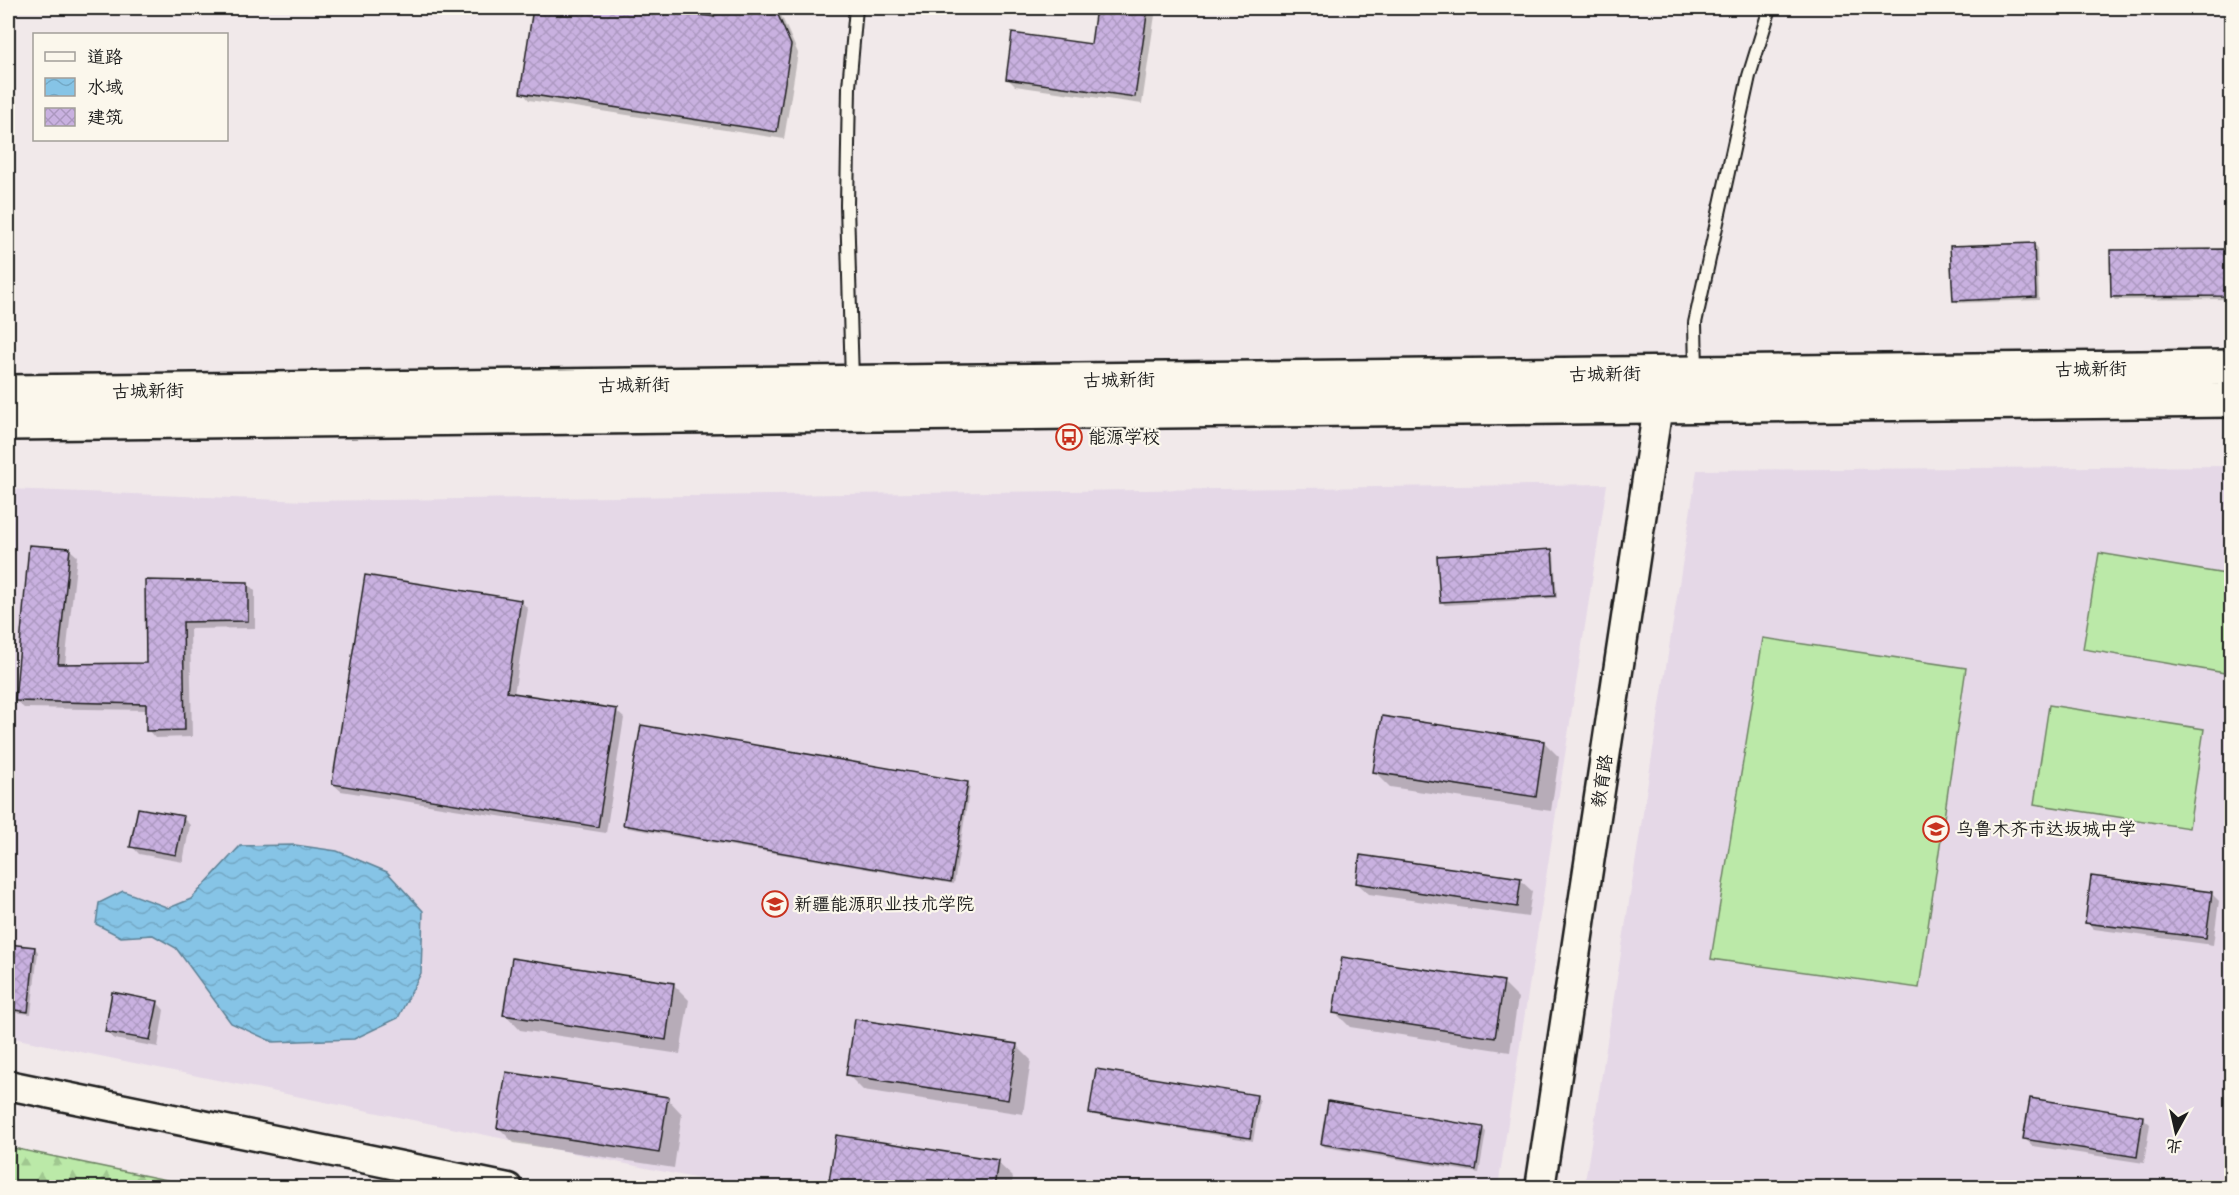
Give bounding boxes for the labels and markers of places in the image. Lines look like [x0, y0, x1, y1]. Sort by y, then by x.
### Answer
bus stop icon: 能源学校 [1054, 422, 1084, 452]
place label: 能源学校 [1088, 426, 1160, 450]
school or university icon: 乌鲁木齐市达坂城中学 [1921, 814, 1951, 844]
place label: 乌鲁木齐市达坂城中学 [1956, 818, 2136, 842]
school or university icon: 新疆能源职业技术学院 [760, 889, 790, 919]
place label: 新疆能源职业技术学院 [794, 893, 974, 917]

